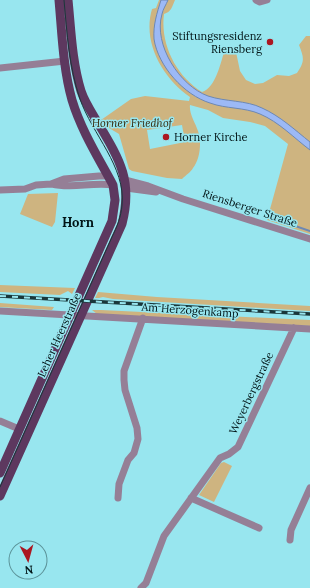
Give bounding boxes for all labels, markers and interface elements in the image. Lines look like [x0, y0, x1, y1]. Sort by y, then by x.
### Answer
place label: Stiftungsresidenz Riensberg [172, 29, 263, 56]
marker: Stiftungsresidenz Riensberg [265, 37, 275, 47]
park label: Horner Friedhof [92, 116, 174, 130]
place label: Horner Kirche [174, 130, 248, 144]
marker: Horner Kirche [161, 132, 171, 142]
street label: Riensberger Straße [201, 186, 299, 230]
district label: Horn [62, 214, 95, 231]
street label: Leher Heerstraße [34, 291, 84, 379]
street label: Am Herzogenkamp [140, 300, 239, 320]
street label: Weyerbergstraße [226, 350, 276, 436]
north arrow [8, 540, 48, 580]
text: N [24, 563, 34, 577]

